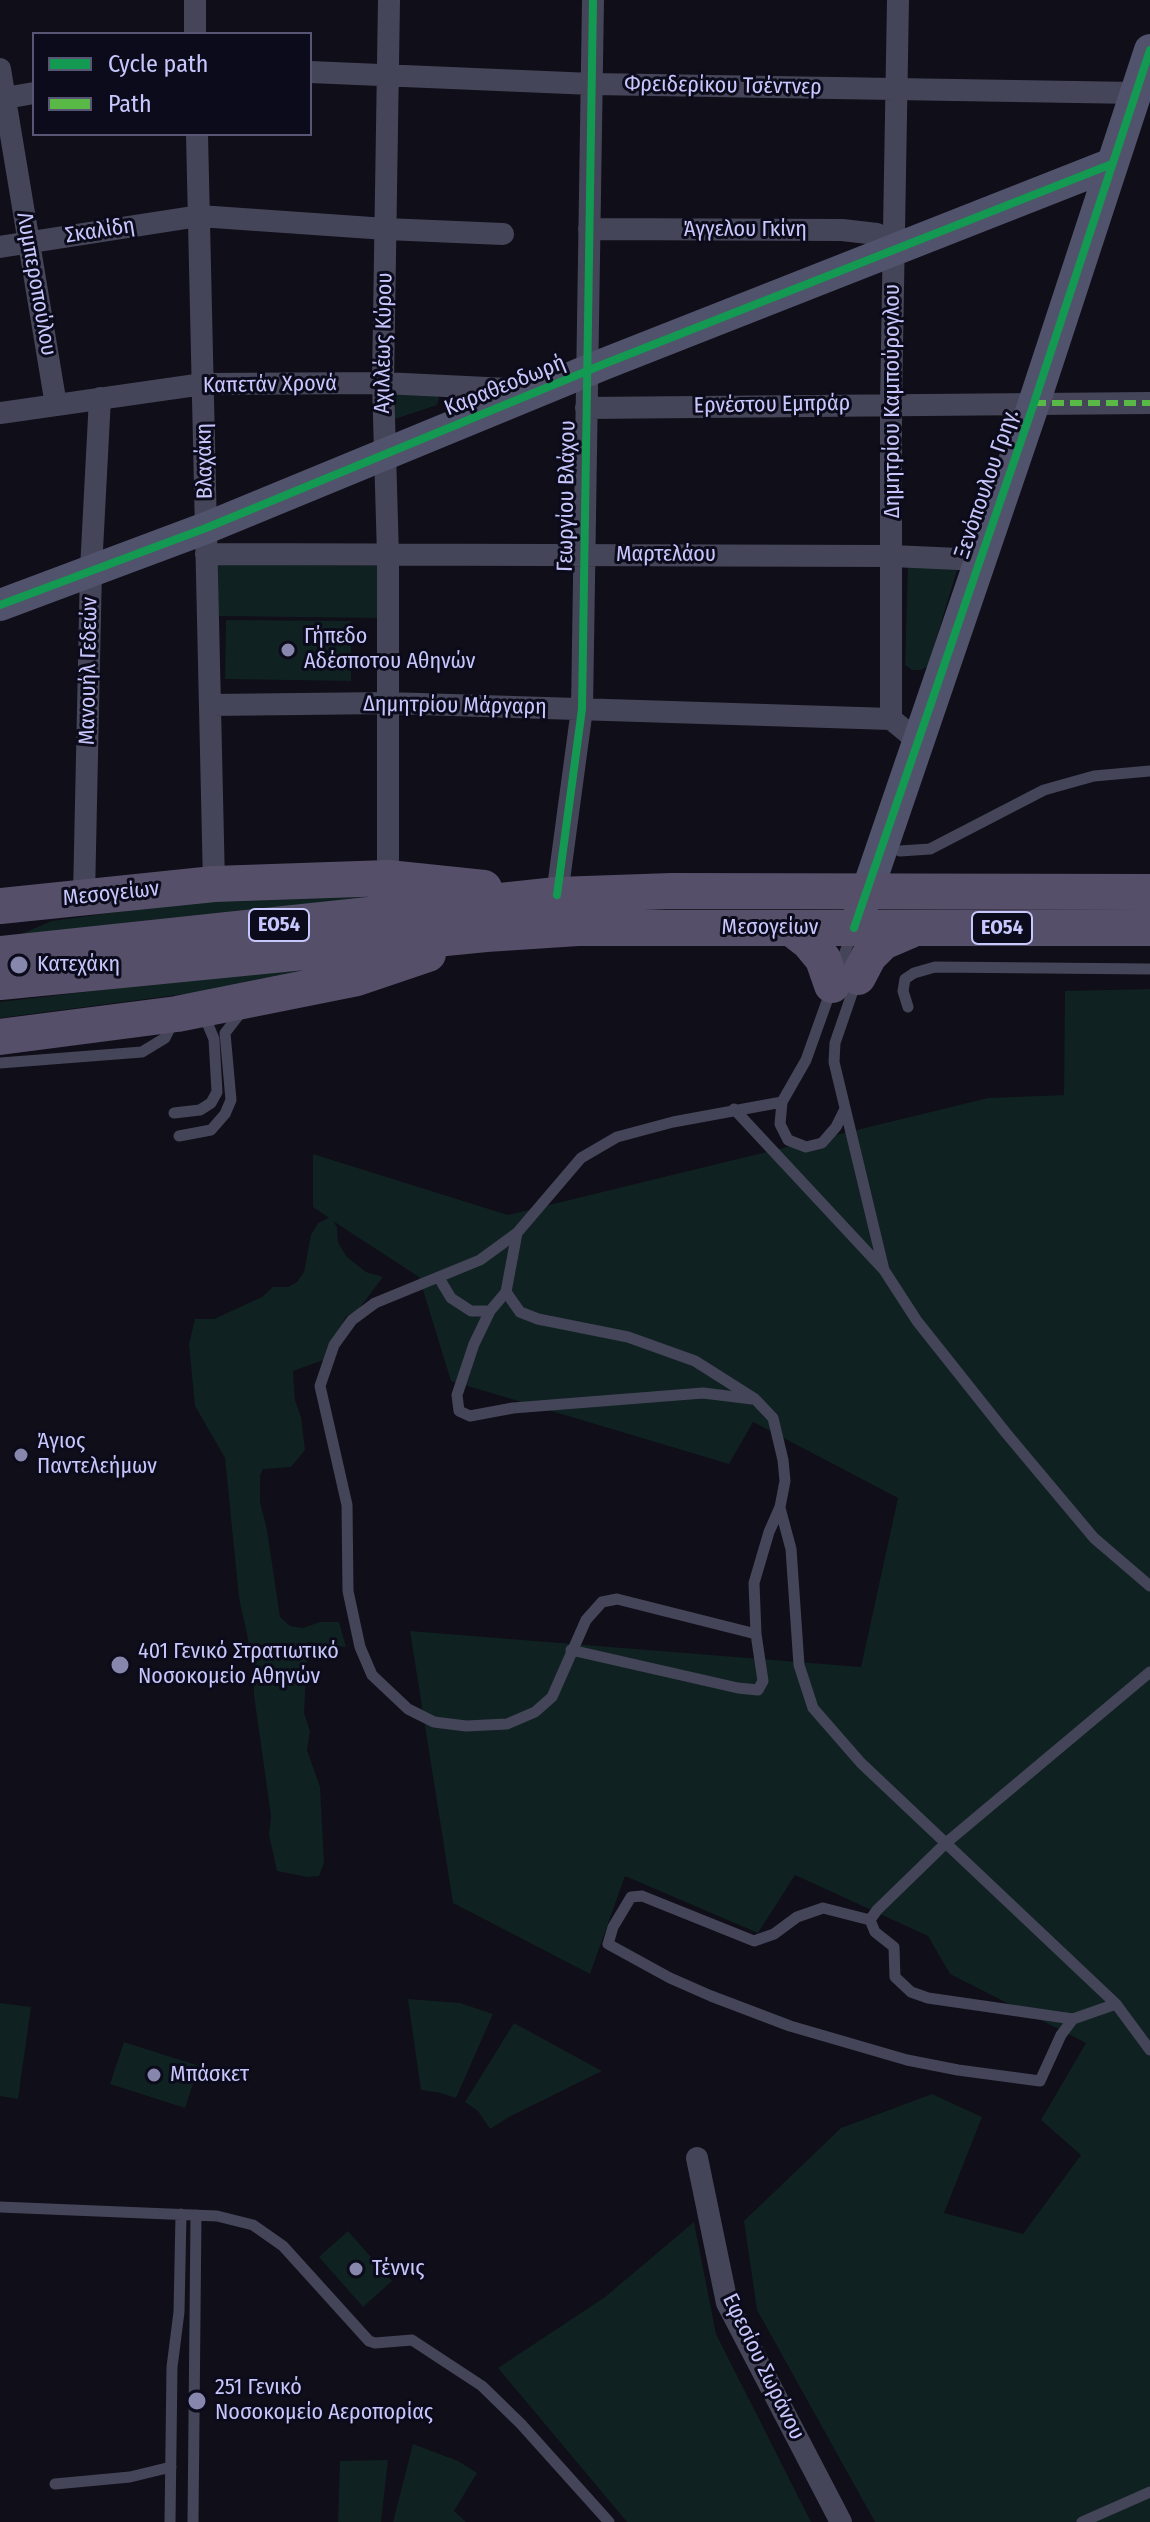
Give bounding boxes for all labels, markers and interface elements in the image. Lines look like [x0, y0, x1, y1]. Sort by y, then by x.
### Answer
legend [32, 32, 312, 136]
text: Cycle path [108, 50, 208, 78]
street label: Φρειδερίκου Τσέντνερ [624, 71, 822, 101]
text: Path [108, 90, 152, 118]
street label: Λυμπεροπούλου [10, 210, 62, 358]
street label: Σκαλίδη [63, 212, 137, 250]
street label: Άγγελου Γκίνη [683, 217, 807, 243]
street label: Αχιλλέως Κύρου [370, 272, 398, 414]
street label: Δημητρίου Καμπούρογλου [880, 284, 906, 518]
street label: Καραθεοδωρή [441, 350, 569, 422]
street label: Καπετάν Χρονά [203, 371, 337, 399]
street label: Ερνέστου Εμπράρ [693, 390, 851, 420]
street label: Ξενόπουλου Γρηγ. [949, 406, 1025, 562]
street label: Γεωργίου Βλάχου [552, 420, 582, 572]
street label: Βλαχάκη [191, 423, 219, 499]
street label: Μαρτελάου [616, 542, 716, 568]
street label: Μανουήλ Γεδεών [75, 597, 103, 745]
place label: Γήπεδο Αδέσποτου Αθηνών [304, 624, 475, 676]
marker: Γήπεδο Αδέσποτου Αθηνών [279, 641, 297, 659]
street label: Δημητρίου Μάργαρη [363, 691, 547, 721]
street label: Μεσογείων [61, 876, 161, 912]
road number: ΕΟ54 [249, 909, 309, 941]
road number: ΕΟ54 [972, 912, 1032, 944]
street label: Μεσογείων [722, 915, 818, 941]
place label: Κατεχάκη [37, 952, 120, 978]
marker: Κατεχάκη [8, 954, 30, 976]
place label: Άγιος Παντελεήμων [37, 1429, 157, 1480]
marker: Άγιος Παντελεήμων [12, 1446, 30, 1464]
place label: 401 Γενικό Στρατιωτικό Νοσοκομείο Αθηνών [138, 1639, 339, 1690]
marker: 401 Γενικό Στρατιωτικό Νοσοκομείο Αθηνών [109, 1654, 131, 1676]
place label: Μπάσκετ [170, 2062, 249, 2088]
marker: Μπάσκετ [145, 2066, 163, 2084]
place label: Τέννις [372, 2256, 424, 2282]
marker: Τέννις [347, 2260, 365, 2278]
street label: Εφεσίου Σωράνου [716, 2290, 810, 2444]
place label: 251 Γενικό Νοσοκομείο Αεροπορίας [215, 2375, 433, 2426]
marker: 251 Γενικό Νοσοκομείο Αεροπορίας [186, 2390, 208, 2412]

